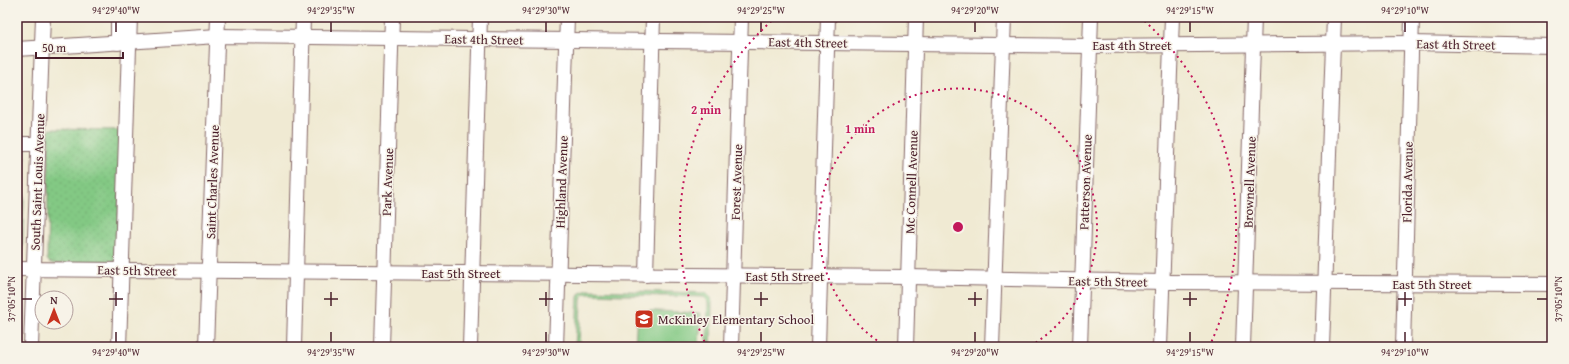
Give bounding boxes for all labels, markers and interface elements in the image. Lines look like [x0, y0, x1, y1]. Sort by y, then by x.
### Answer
text: 94°29'40"W [92, 3, 140, 18]
text: 94°29'35"W [307, 3, 355, 18]
text: 94°29'30"W [522, 3, 570, 18]
text: 94°29'25"W [737, 3, 785, 18]
text: 94°29'20"W [951, 3, 999, 18]
text: 94°29'15"W [1166, 3, 1214, 18]
text: 94°29'10"W [1381, 3, 1429, 18]
street label: East 4th Street [444, 29, 524, 50]
street label: East 4th Street [768, 32, 848, 53]
scale bar [36, 34, 123, 60]
street label: East 4th Street [1416, 34, 1496, 55]
street label: East 4th Street [1092, 36, 1172, 55]
text: 50 m [42, 39, 66, 56]
text: 2 min [691, 101, 721, 118]
street label: South Saint Louis Avenue [26, 113, 49, 251]
text: 1 min [845, 120, 875, 137]
street label: Saint Charles Avenue [201, 124, 224, 240]
street label: Mc Connell Avenue [900, 130, 923, 234]
street label: Patterson Avenue [1074, 134, 1097, 230]
street label: Highland Avenue [550, 135, 573, 229]
street label: Brownell Avenue [1238, 136, 1261, 228]
street label: Florida Avenue [1397, 141, 1418, 223]
street label: Forest Avenue [726, 144, 747, 220]
street label: Park Avenue [377, 148, 398, 216]
centre of rings [951, 220, 965, 234]
street label: East 5th Street [97, 260, 177, 281]
street label: East 5th Street [421, 264, 501, 283]
street label: East 5th Street [745, 267, 825, 286]
street label: East 5th Street [1068, 271, 1148, 292]
street label: East 5th Street [1392, 275, 1472, 294]
text: 37°05'10"N [4, 276, 19, 322]
text: 37°05'10"N [1551, 276, 1566, 322]
north arrow [34, 290, 74, 330]
text: N [50, 292, 58, 308]
school or university icon: McKinley Elementary School [633, 308, 655, 330]
place label: McKinley Elementary School [658, 310, 814, 329]
text: 94°29'40"W [92, 345, 140, 360]
text: 94°29'35"W [307, 345, 355, 360]
text: 94°29'30"W [522, 345, 570, 360]
text: 94°29'25"W [737, 345, 785, 360]
text: 94°29'20"W [951, 345, 999, 360]
text: 94°29'15"W [1166, 345, 1214, 360]
text: 94°29'10"W [1381, 345, 1429, 360]

